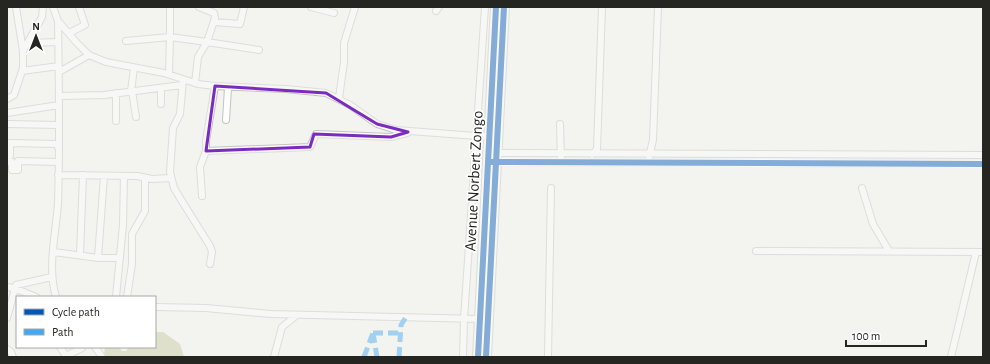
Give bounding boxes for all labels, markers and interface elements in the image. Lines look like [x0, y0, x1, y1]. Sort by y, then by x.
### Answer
north arrow [16, 16, 56, 56]
text: N [32, 21, 40, 32]
street label: Avenue Norbert Zongo [462, 110, 486, 252]
legend [16, 296, 156, 348]
text: Cycle path [52, 306, 100, 319]
scale bar [846, 322, 926, 348]
text: Path [52, 326, 74, 338]
text: 100 m [852, 330, 880, 342]

